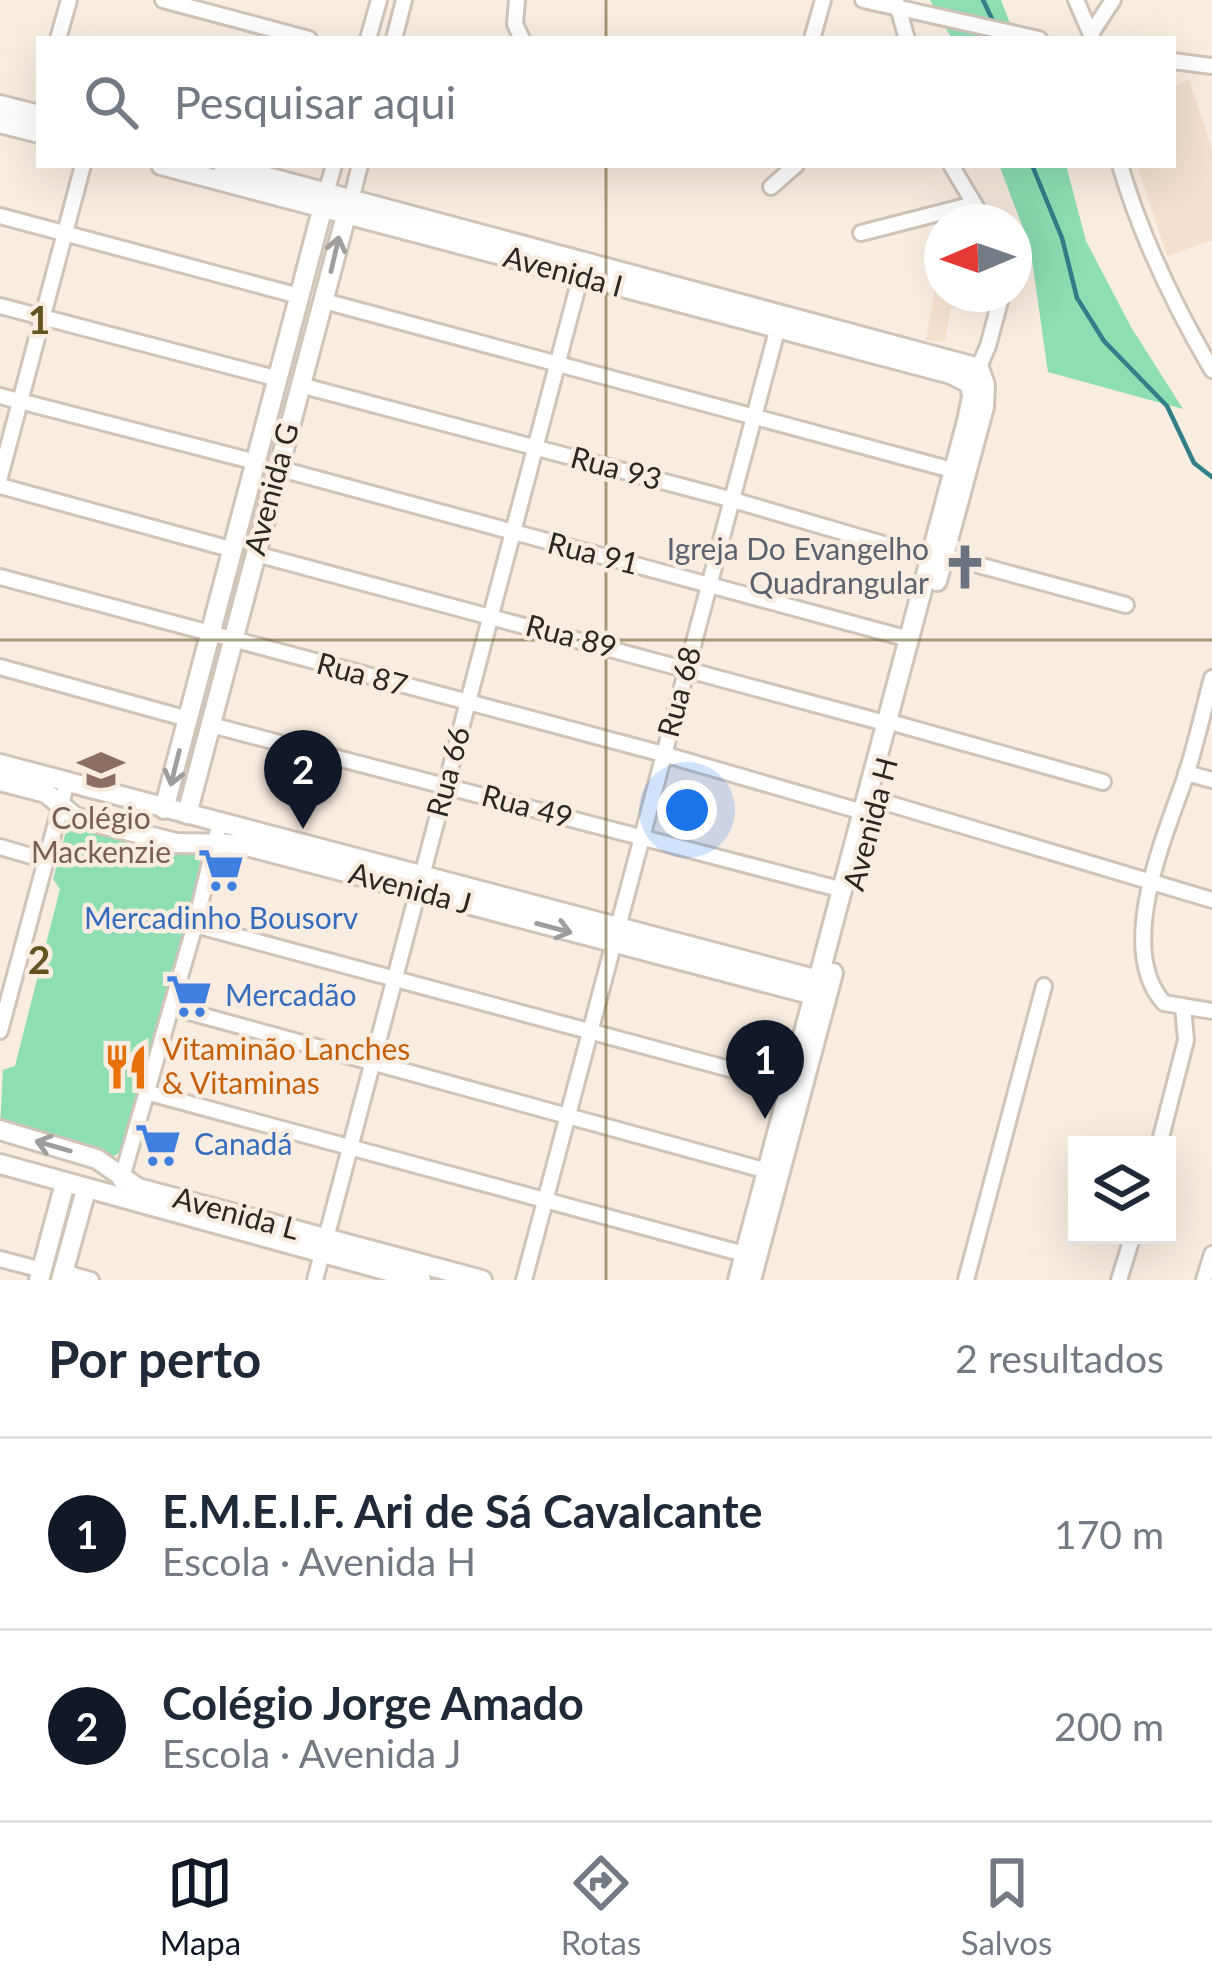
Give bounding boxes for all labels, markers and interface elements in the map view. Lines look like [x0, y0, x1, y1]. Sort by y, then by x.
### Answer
search box [36, 36, 1176, 168]
icon: search [78, 69, 144, 135]
text: Pesquisar aqui [174, 75, 456, 129]
north arrow [924, 204, 1032, 312]
one-way arrow [325, 236, 347, 274]
street label: Avenida I [500, 237, 627, 303]
text: 1 [28, 296, 50, 342]
street label: Avenida G [235, 418, 305, 558]
street label: Rua 93 [567, 438, 666, 496]
street label: Rua 91 [544, 523, 643, 581]
place label: Igreja Do Evangelho Quadrangular [667, 530, 929, 600]
church icon: Igreja Do Evangelho Quadrangular [940, 542, 990, 592]
street label: Rua 89 [522, 606, 621, 664]
street label: Rua 68 [649, 642, 707, 741]
street label: Rua 87 [313, 644, 412, 702]
street label: Rua 66 [418, 722, 476, 821]
pin: 2 [264, 730, 342, 829]
school or university icon: Colégio Mackenzie [76, 745, 126, 795]
one-way arrow [163, 748, 185, 786]
street label: Avenida H [834, 753, 904, 894]
street label: Rua 49 [478, 776, 577, 834]
your location [657, 780, 717, 840]
place label: Colégio Mackenzie [31, 799, 171, 869]
supermarket icon: Mercadinho Bousorv [196, 845, 246, 895]
street label: Avenida J [345, 853, 476, 921]
place label: Mercadinho Bousorv [84, 899, 359, 935]
one-way arrow [534, 918, 572, 940]
text: 2 [28, 936, 50, 982]
supermarket icon: Mercadão [164, 971, 214, 1021]
place label: Mercadão [225, 976, 357, 1012]
pin: 1 [726, 1020, 804, 1119]
place label: Vitaminão Lanches & Vitaminas [162, 1030, 410, 1100]
restaurant icon: Vitaminão Lanches & Vitaminas [101, 1042, 151, 1092]
supermarket icon: Canadá [133, 1120, 183, 1170]
place label: Canadá [194, 1125, 292, 1161]
one-way arrow [35, 1134, 73, 1156]
map controls [1068, 1136, 1176, 1244]
button: layers [1068, 1136, 1176, 1244]
street label: Avenida L [170, 1178, 303, 1246]
text: Por perto [48, 1328, 261, 1389]
text: 2 resultados [955, 1335, 1164, 1381]
text: E.M.E.I.F. Ari de Sá Cavalcante [162, 1484, 763, 1538]
text: 1 [76, 1511, 98, 1557]
text: 170 m [1054, 1511, 1164, 1557]
text: Escola · Avenida H [162, 1538, 476, 1584]
text: Colégio Jorge Amado [162, 1676, 584, 1730]
text: 2 [76, 1703, 98, 1749]
text: 200 m [1054, 1703, 1164, 1749]
text: Escola · Avenida J [162, 1730, 462, 1776]
tab: Mapa [160, 1850, 241, 1962]
tab: Rotas [561, 1850, 641, 1962]
tab: Salvos [961, 1850, 1052, 1962]

